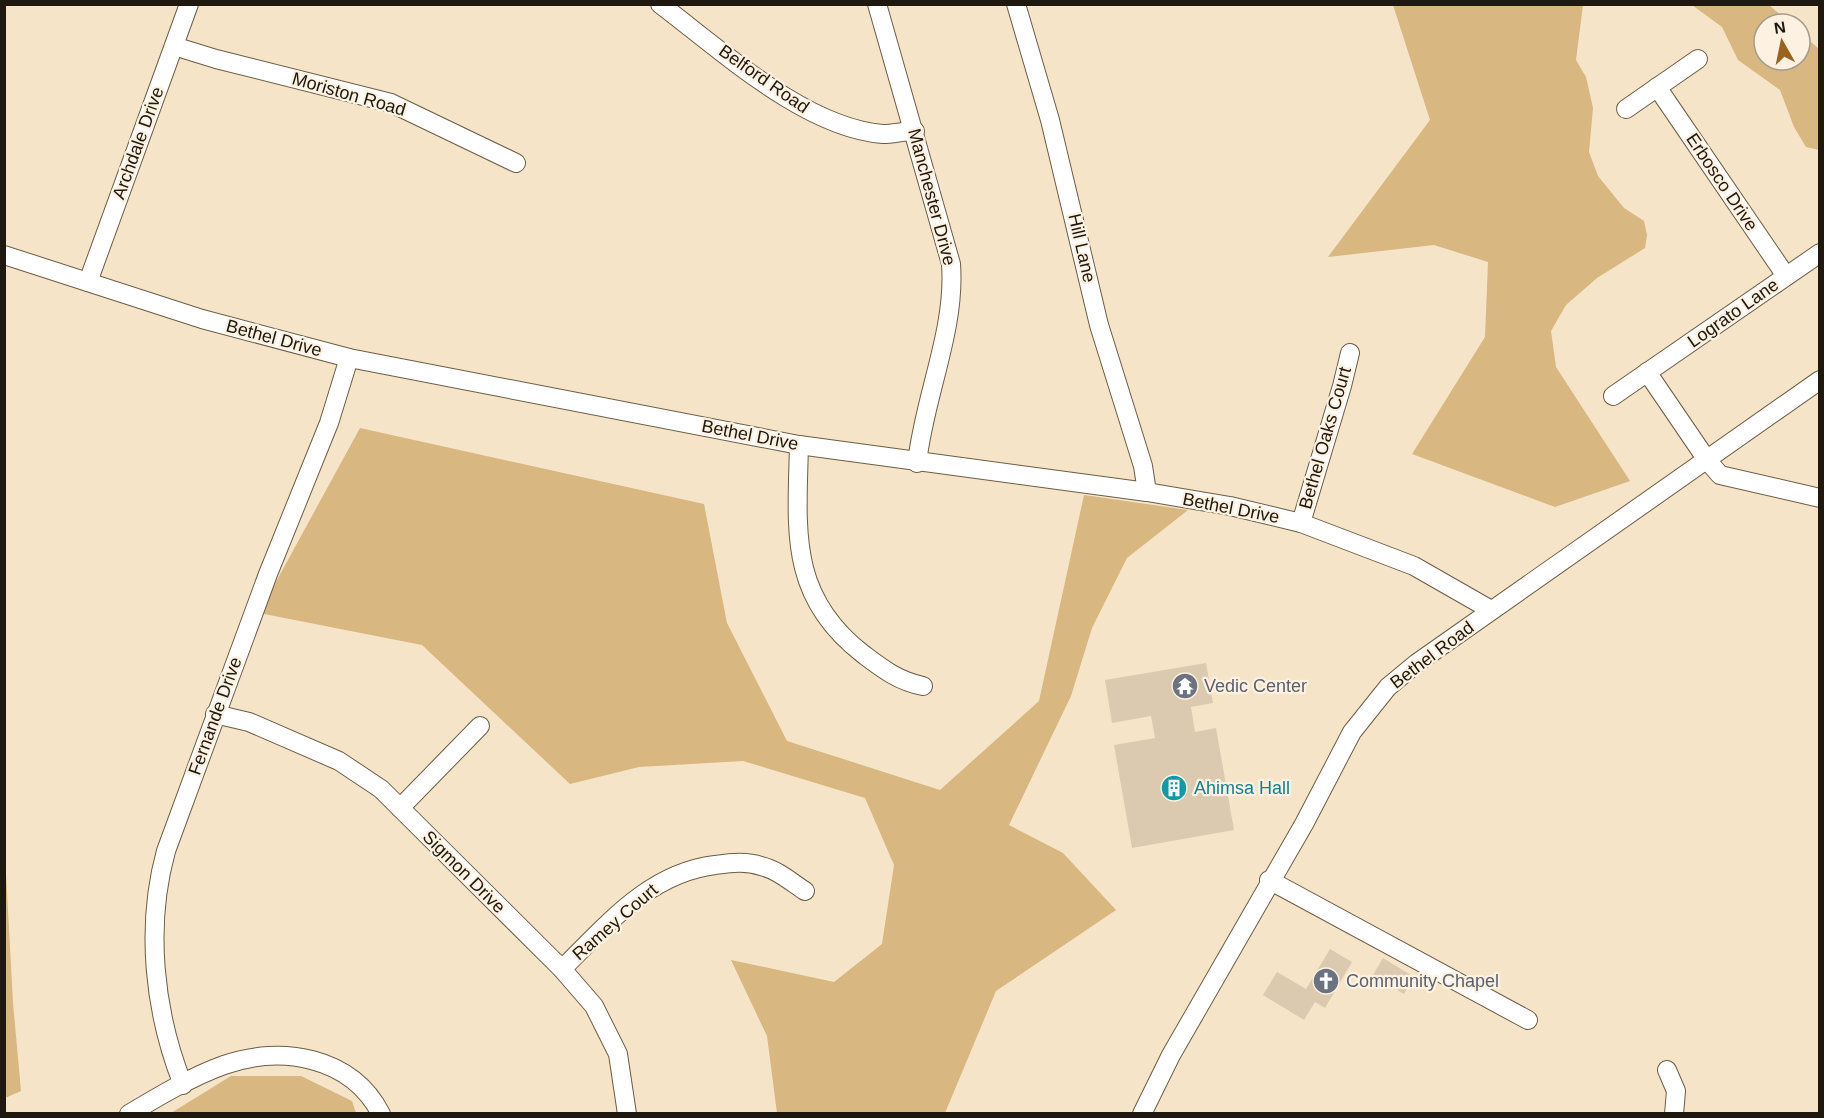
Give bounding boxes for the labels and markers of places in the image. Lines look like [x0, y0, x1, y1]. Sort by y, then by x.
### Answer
temple icon: Vedic Center [1170, 671, 1200, 701]
place label: Vedic Center [1204, 676, 1307, 696]
building icon: Ahimsa Hall [1159, 773, 1189, 803]
place label: Ahimsa Hall [1194, 778, 1290, 798]
church icon: Community Chapel [1311, 966, 1341, 996]
place label: Community Chapel [1346, 971, 1499, 991]

